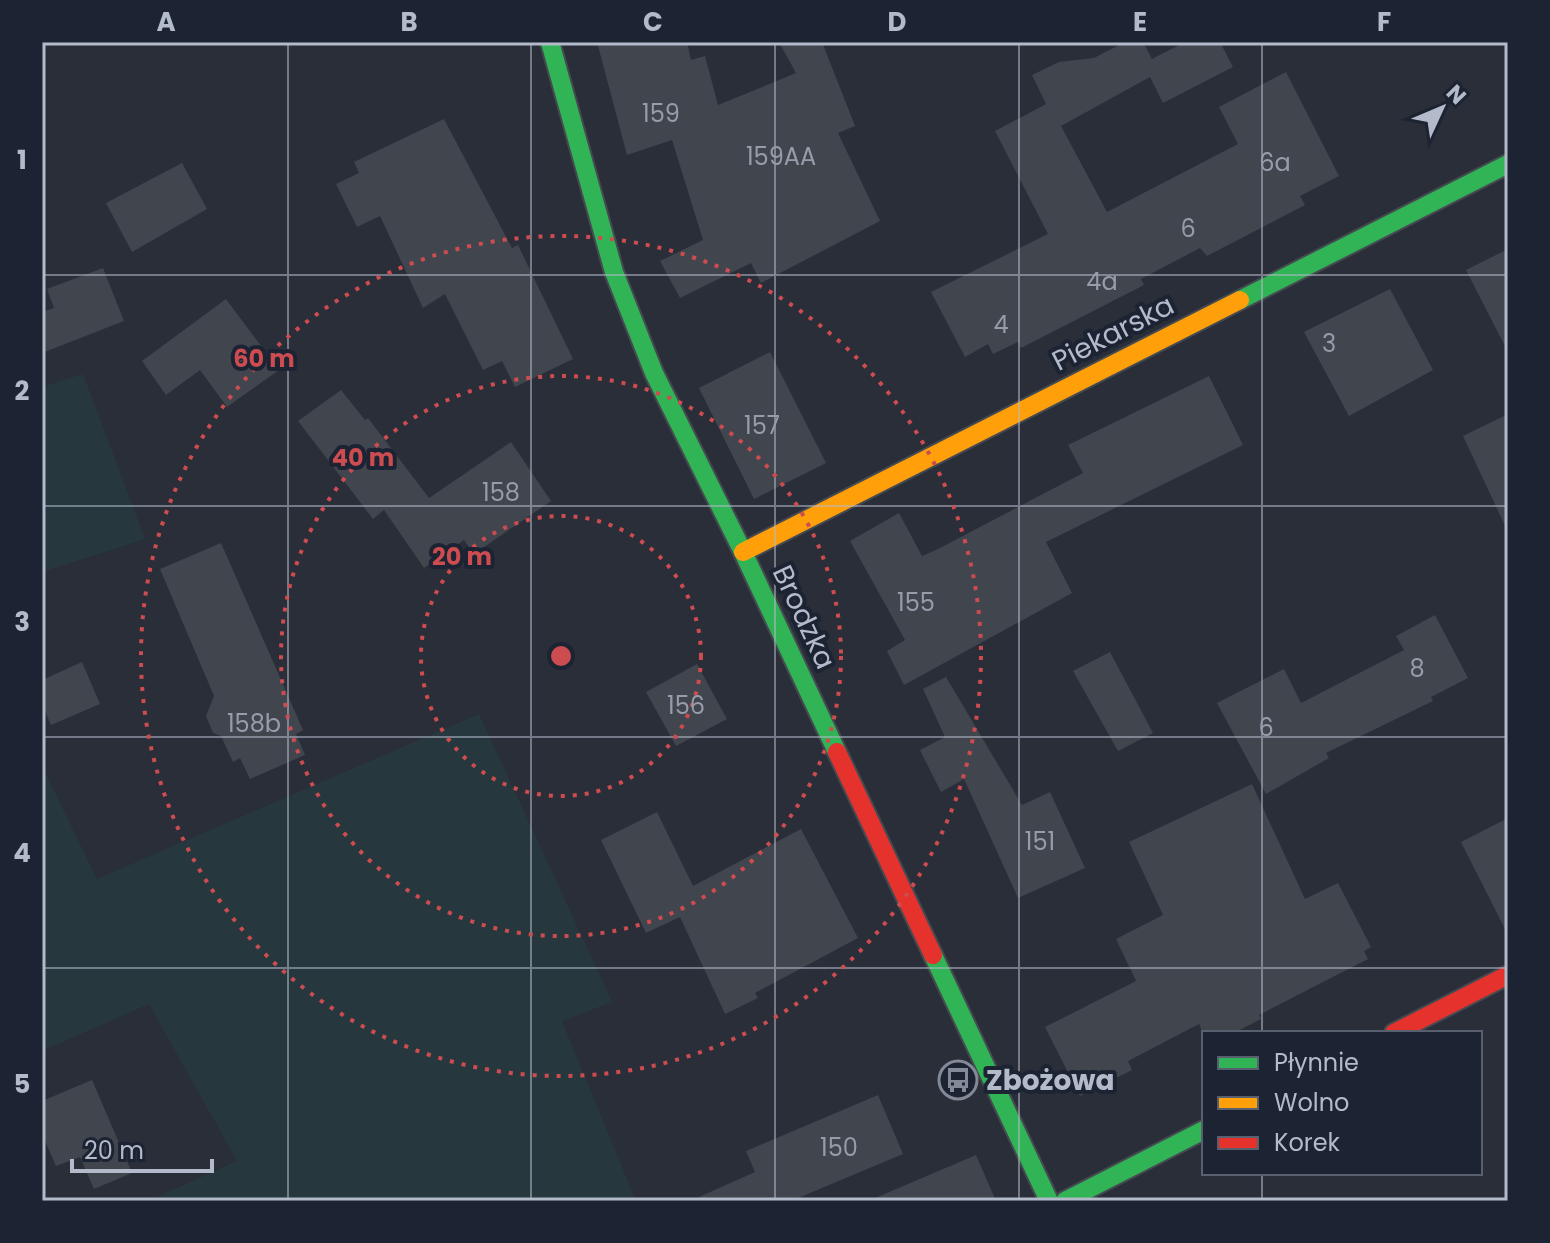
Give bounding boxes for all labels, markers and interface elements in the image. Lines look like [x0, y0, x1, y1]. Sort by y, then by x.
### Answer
text: A [156, 4, 176, 40]
text: B [400, 4, 418, 40]
text: C [643, 4, 663, 40]
text: D [888, 4, 907, 40]
text: E [1133, 4, 1147, 40]
text: F [1377, 4, 1391, 40]
north arrow [1402, 68, 1482, 148]
text: N [1439, 78, 1473, 111]
house number: 159 [642, 97, 680, 130]
house number: 159AA [746, 140, 816, 173]
text: 1 [17, 142, 27, 178]
house number: 6a [1259, 146, 1291, 179]
house number: 6 [1180, 212, 1196, 245]
house number: 4a [1086, 265, 1118, 298]
street label: Piekarska [1045, 286, 1181, 380]
house number: 4 [993, 308, 1009, 341]
house number: 3 [1322, 327, 1336, 360]
text: 60 m [233, 342, 295, 375]
text: 2 [15, 373, 30, 409]
house number: 157 [744, 409, 780, 442]
text: 40 m [332, 441, 394, 474]
house number: 158 [482, 476, 520, 509]
text: 20 m [432, 540, 492, 573]
street label: Brodzka [763, 559, 845, 675]
house number: 155 [897, 586, 935, 619]
text: 3 [14, 604, 30, 640]
centre of rings [547, 642, 575, 670]
house number: 8 [1409, 652, 1425, 685]
house number: 156 [667, 689, 705, 722]
house number: 158b [227, 707, 281, 740]
house number: 6 [1258, 711, 1274, 744]
house number: 151 [1025, 825, 1055, 858]
text: 4 [13, 835, 31, 871]
legend [1202, 1031, 1482, 1175]
text: Płynnie [1274, 1046, 1359, 1079]
bus stop icon: Zbożowa [937, 1059, 979, 1101]
place label: Zbożowa [986, 1061, 1115, 1100]
text: 5 [14, 1066, 30, 1102]
text: Wolno [1274, 1086, 1349, 1119]
scale bar [72, 1123, 212, 1173]
text: Korek [1274, 1126, 1341, 1159]
house number: 150 [820, 1131, 858, 1164]
text: 20 m [84, 1134, 144, 1167]

